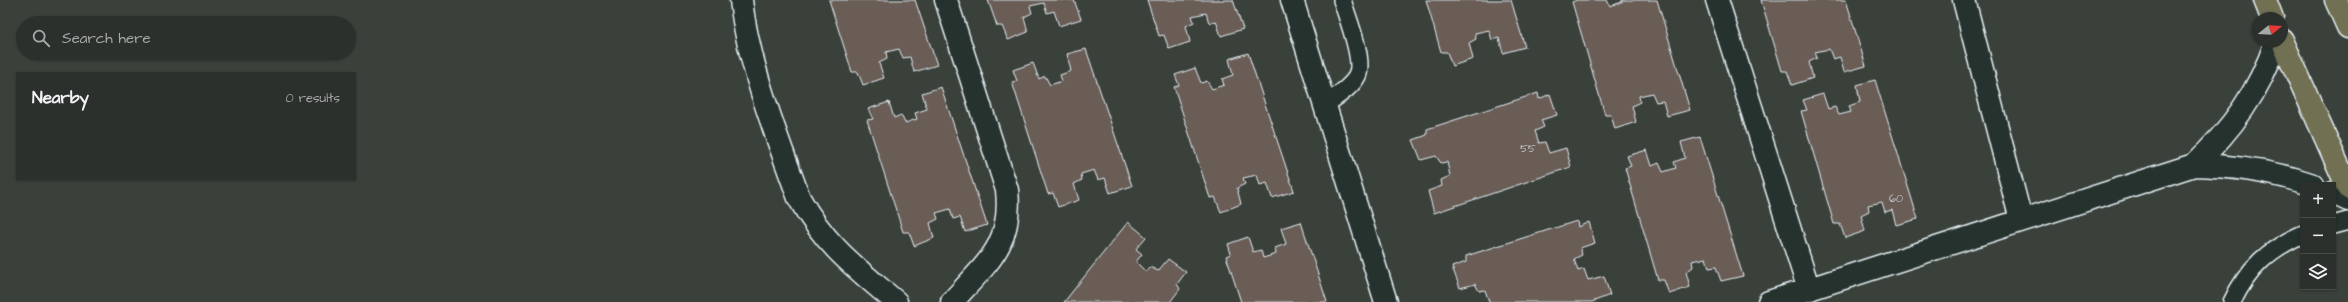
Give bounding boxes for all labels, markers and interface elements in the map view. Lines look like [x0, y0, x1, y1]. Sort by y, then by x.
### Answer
north arrow [2252, 12, 2288, 48]
search box [16, 16, 356, 60]
icon: search [30, 27, 52, 49]
text: Search here [62, 28, 151, 49]
text: Nearby [32, 86, 89, 110]
text: 0 results [285, 89, 340, 107]
house number: 55 [1520, 141, 1536, 156]
map controls [2300, 182, 2336, 290]
button: + [2300, 182, 2336, 218]
house number: 60 [1889, 191, 1903, 206]
button: − [2300, 218, 2336, 254]
button: layers [2300, 254, 2336, 290]

